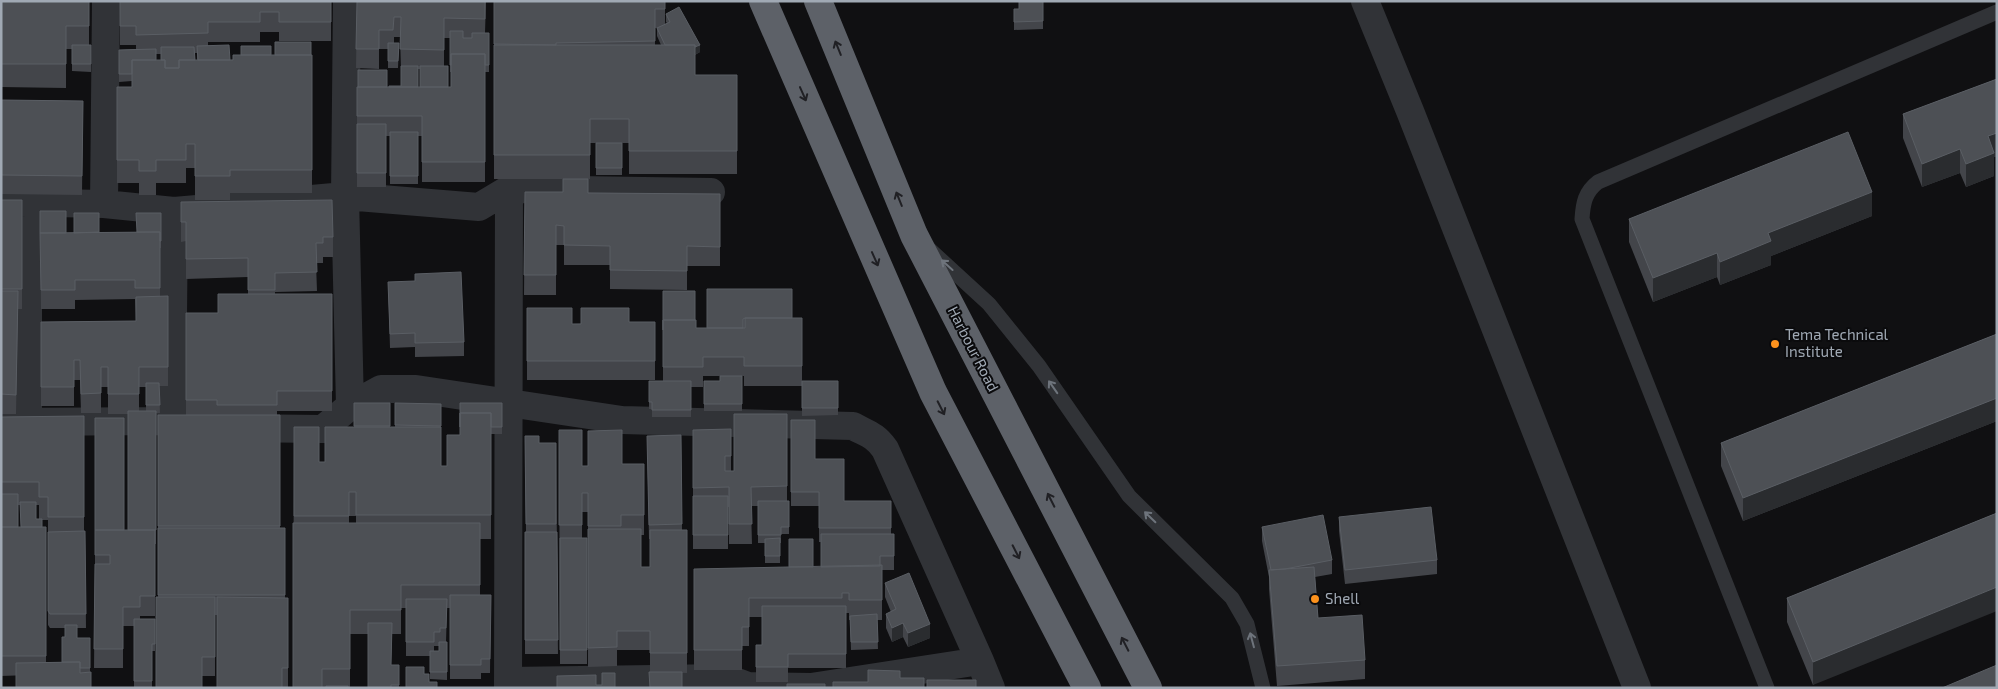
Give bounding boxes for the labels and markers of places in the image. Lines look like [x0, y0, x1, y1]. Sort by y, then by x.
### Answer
place label: Tema Technical Institute [1785, 325, 1889, 360]
marker: Tema Technical Institute [1769, 338, 1781, 350]
place label: Shell [1325, 589, 1360, 607]
marker: Shell [1309, 593, 1321, 605]

